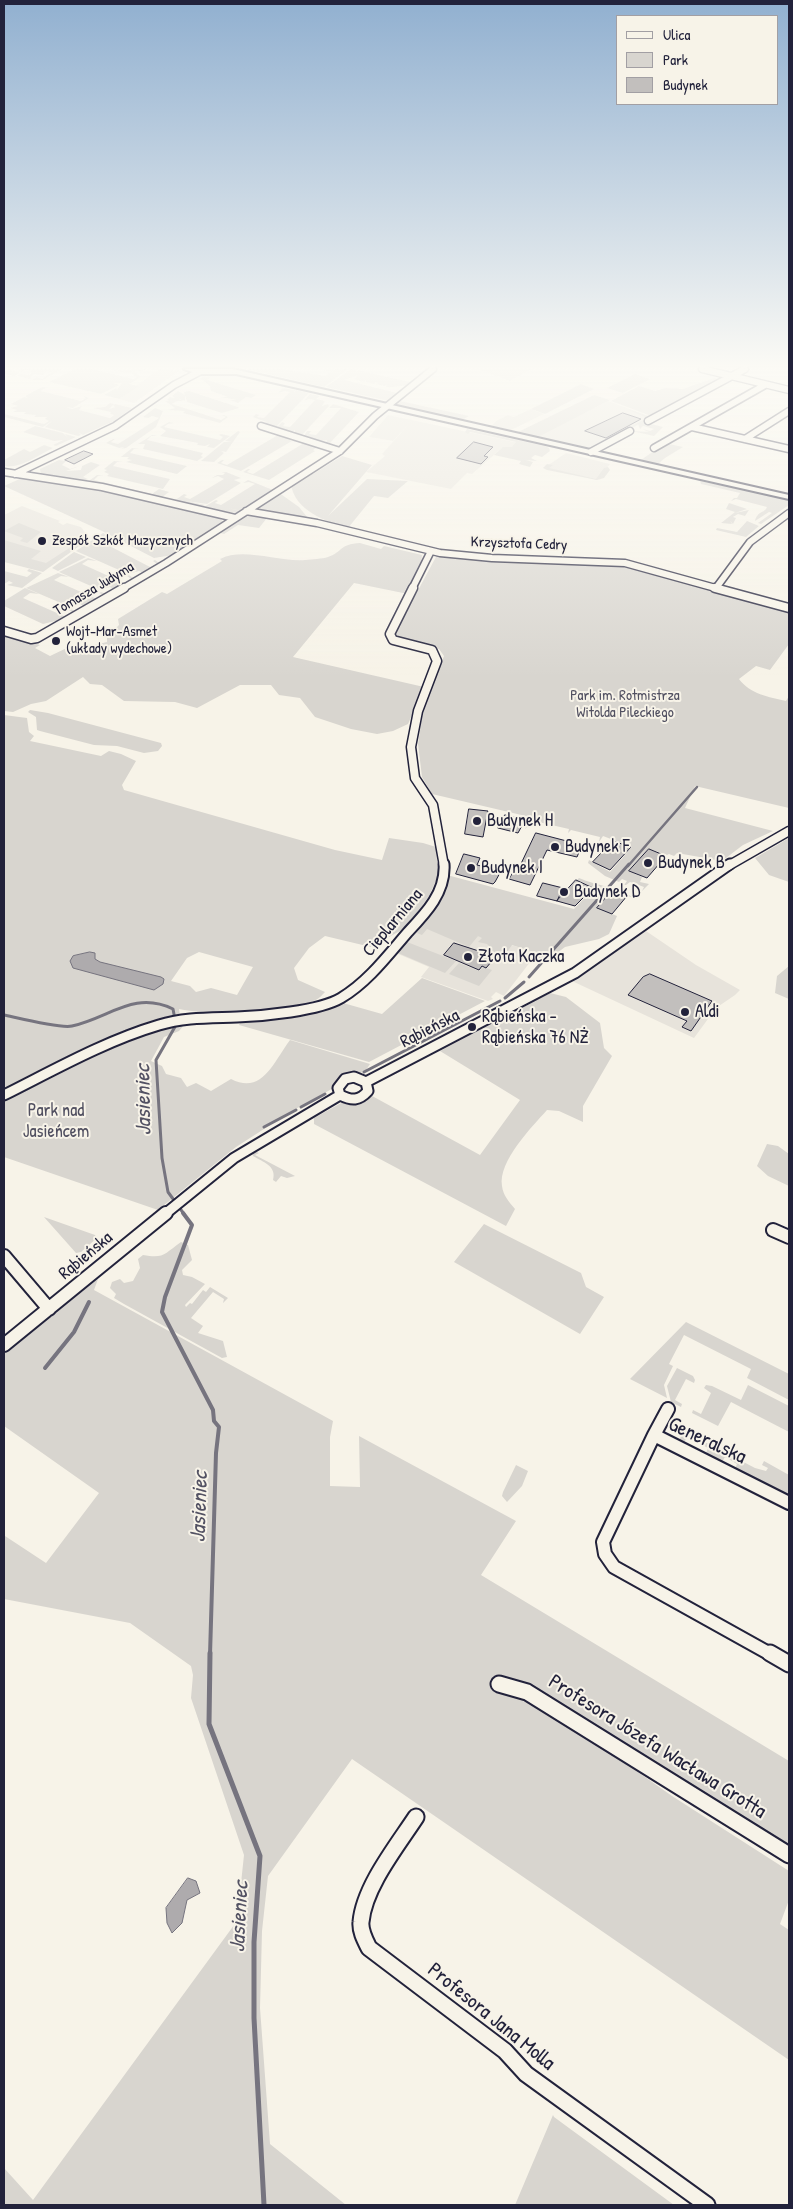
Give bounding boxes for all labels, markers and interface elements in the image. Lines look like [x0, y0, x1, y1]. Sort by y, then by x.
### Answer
legend [616, 15, 778, 105]
text: Ulica [663, 24, 690, 45]
text: Park [663, 49, 688, 70]
text: Budynek [663, 74, 708, 95]
place label: Zespół Szkół Muzycznych [52, 532, 193, 550]
street label: Krzysztofa Cedry [470, 533, 568, 555]
marker: Zespół Szkół Muzycznych [36, 535, 48, 547]
street label: Tomasza Judyma [51, 558, 137, 620]
place label: Wojt-Mar-Asmet (układy wydechowe) [66, 623, 172, 658]
marker: Wojt-Mar-Asmet (układy wydechowe) [50, 635, 62, 647]
park label: Park im. Rotmistrza Witolda Pileckiego [570, 687, 680, 722]
place label: Budynek H [487, 810, 553, 832]
marker: Budynek H [471, 815, 483, 827]
place label: Budynek F [565, 836, 630, 858]
marker: Budynek F [549, 841, 561, 853]
place label: Budynek B [658, 852, 725, 874]
place label: Budynek I [481, 857, 543, 879]
marker: Budynek B [642, 857, 654, 869]
marker: Budynek I [465, 862, 477, 874]
place label: Budynek D [574, 881, 640, 903]
street label: Cieplarniana [358, 885, 428, 961]
marker: Budynek D [558, 886, 570, 898]
place label: Złota Kaczka [478, 946, 564, 968]
marker: Złota Kaczka [462, 951, 474, 963]
place label: Aldi [695, 1001, 720, 1023]
street label: Rąbieńska [397, 1005, 463, 1053]
place label: Rąbieńska - Rąbieńska 76 NŻ [482, 1006, 589, 1048]
marker: Aldi [679, 1006, 691, 1018]
marker: Rąbieńska - Rąbieńska 76 NŻ [466, 1021, 478, 1033]
water label: Jasieniec [130, 1064, 158, 1136]
park label: Park nad Jasieńcem [23, 1100, 89, 1142]
street label: Rąbieńska [55, 1227, 117, 1285]
street label: Generalska [664, 1412, 750, 1470]
water label: Jasieniec [186, 1471, 214, 1543]
street label: Profesora Józefa Wacława Grotta [543, 1670, 771, 1824]
water label: Jasieniec [225, 1881, 255, 1953]
street label: Profesora Jana Molla [422, 1958, 560, 2076]

